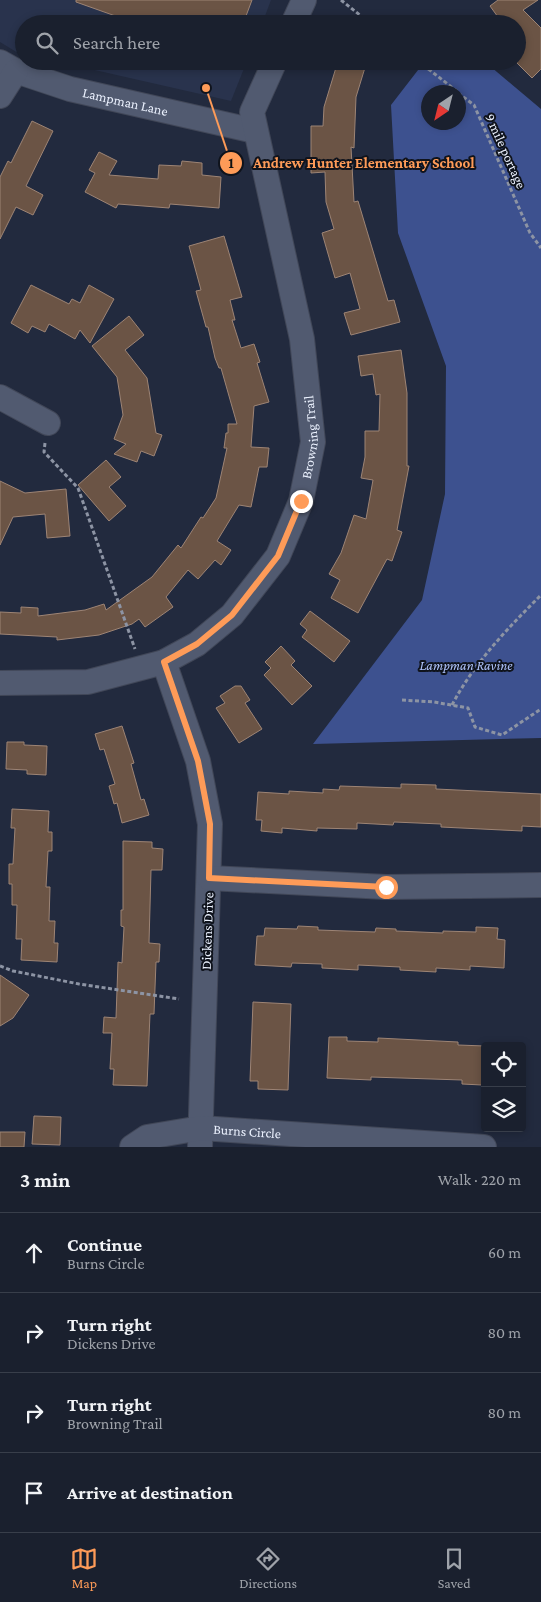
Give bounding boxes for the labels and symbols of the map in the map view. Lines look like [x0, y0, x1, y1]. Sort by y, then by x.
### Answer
street label: Lampman Lane [81, 84, 170, 119]
north arrow [421, 85, 466, 130]
street label: 9 mile portage [482, 111, 530, 191]
callout: Andrew Hunter Elementary School [219, 148, 485, 178]
text: 1 [228, 155, 234, 171]
text: Andrew Hunter Elementary School [252, 155, 475, 171]
street label: Browning Trail [298, 394, 321, 480]
route end [290, 490, 313, 513]
park label: Lampman Ravine [419, 657, 513, 673]
route start [375, 876, 398, 899]
street label: Dickens Drive [198, 892, 216, 970]
street label: Burns Circle [213, 1121, 282, 1141]

